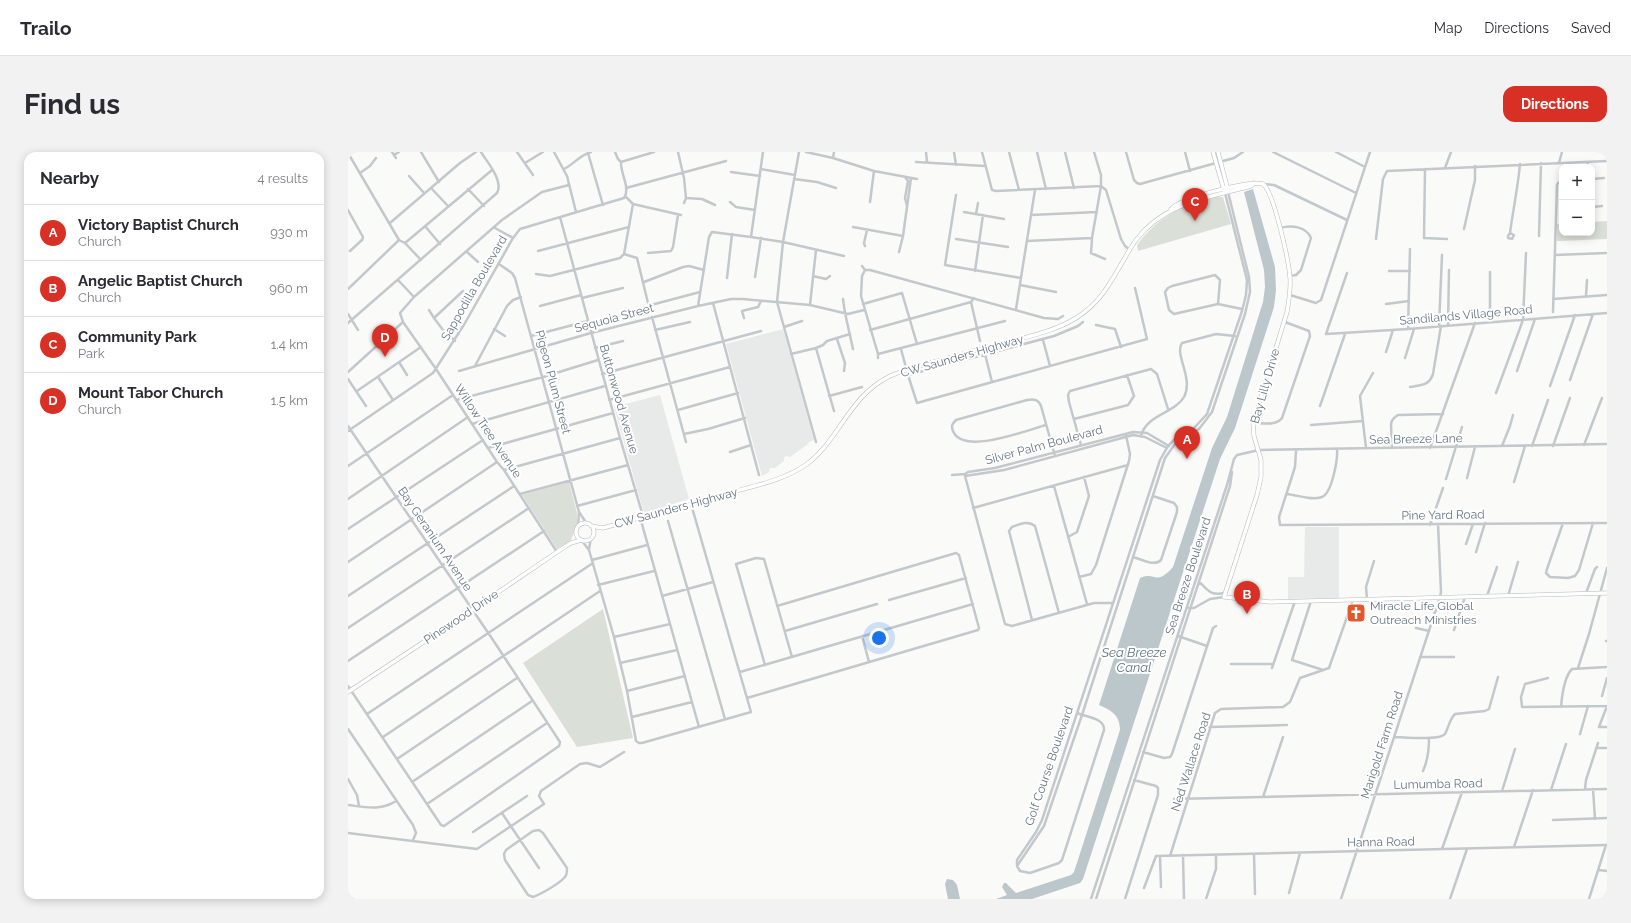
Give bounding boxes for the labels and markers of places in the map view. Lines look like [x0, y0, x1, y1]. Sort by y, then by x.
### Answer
pin: C [1182, 188, 1208, 221]
pin: D [372, 324, 398, 357]
pin: A [1174, 426, 1200, 459]
pin: B [1234, 581, 1260, 614]
place label: Miracle Life Global Outreach Ministries [1370, 599, 1477, 627]
church icon: Miracle Life Global Outreach Ministries [1345, 602, 1367, 624]

